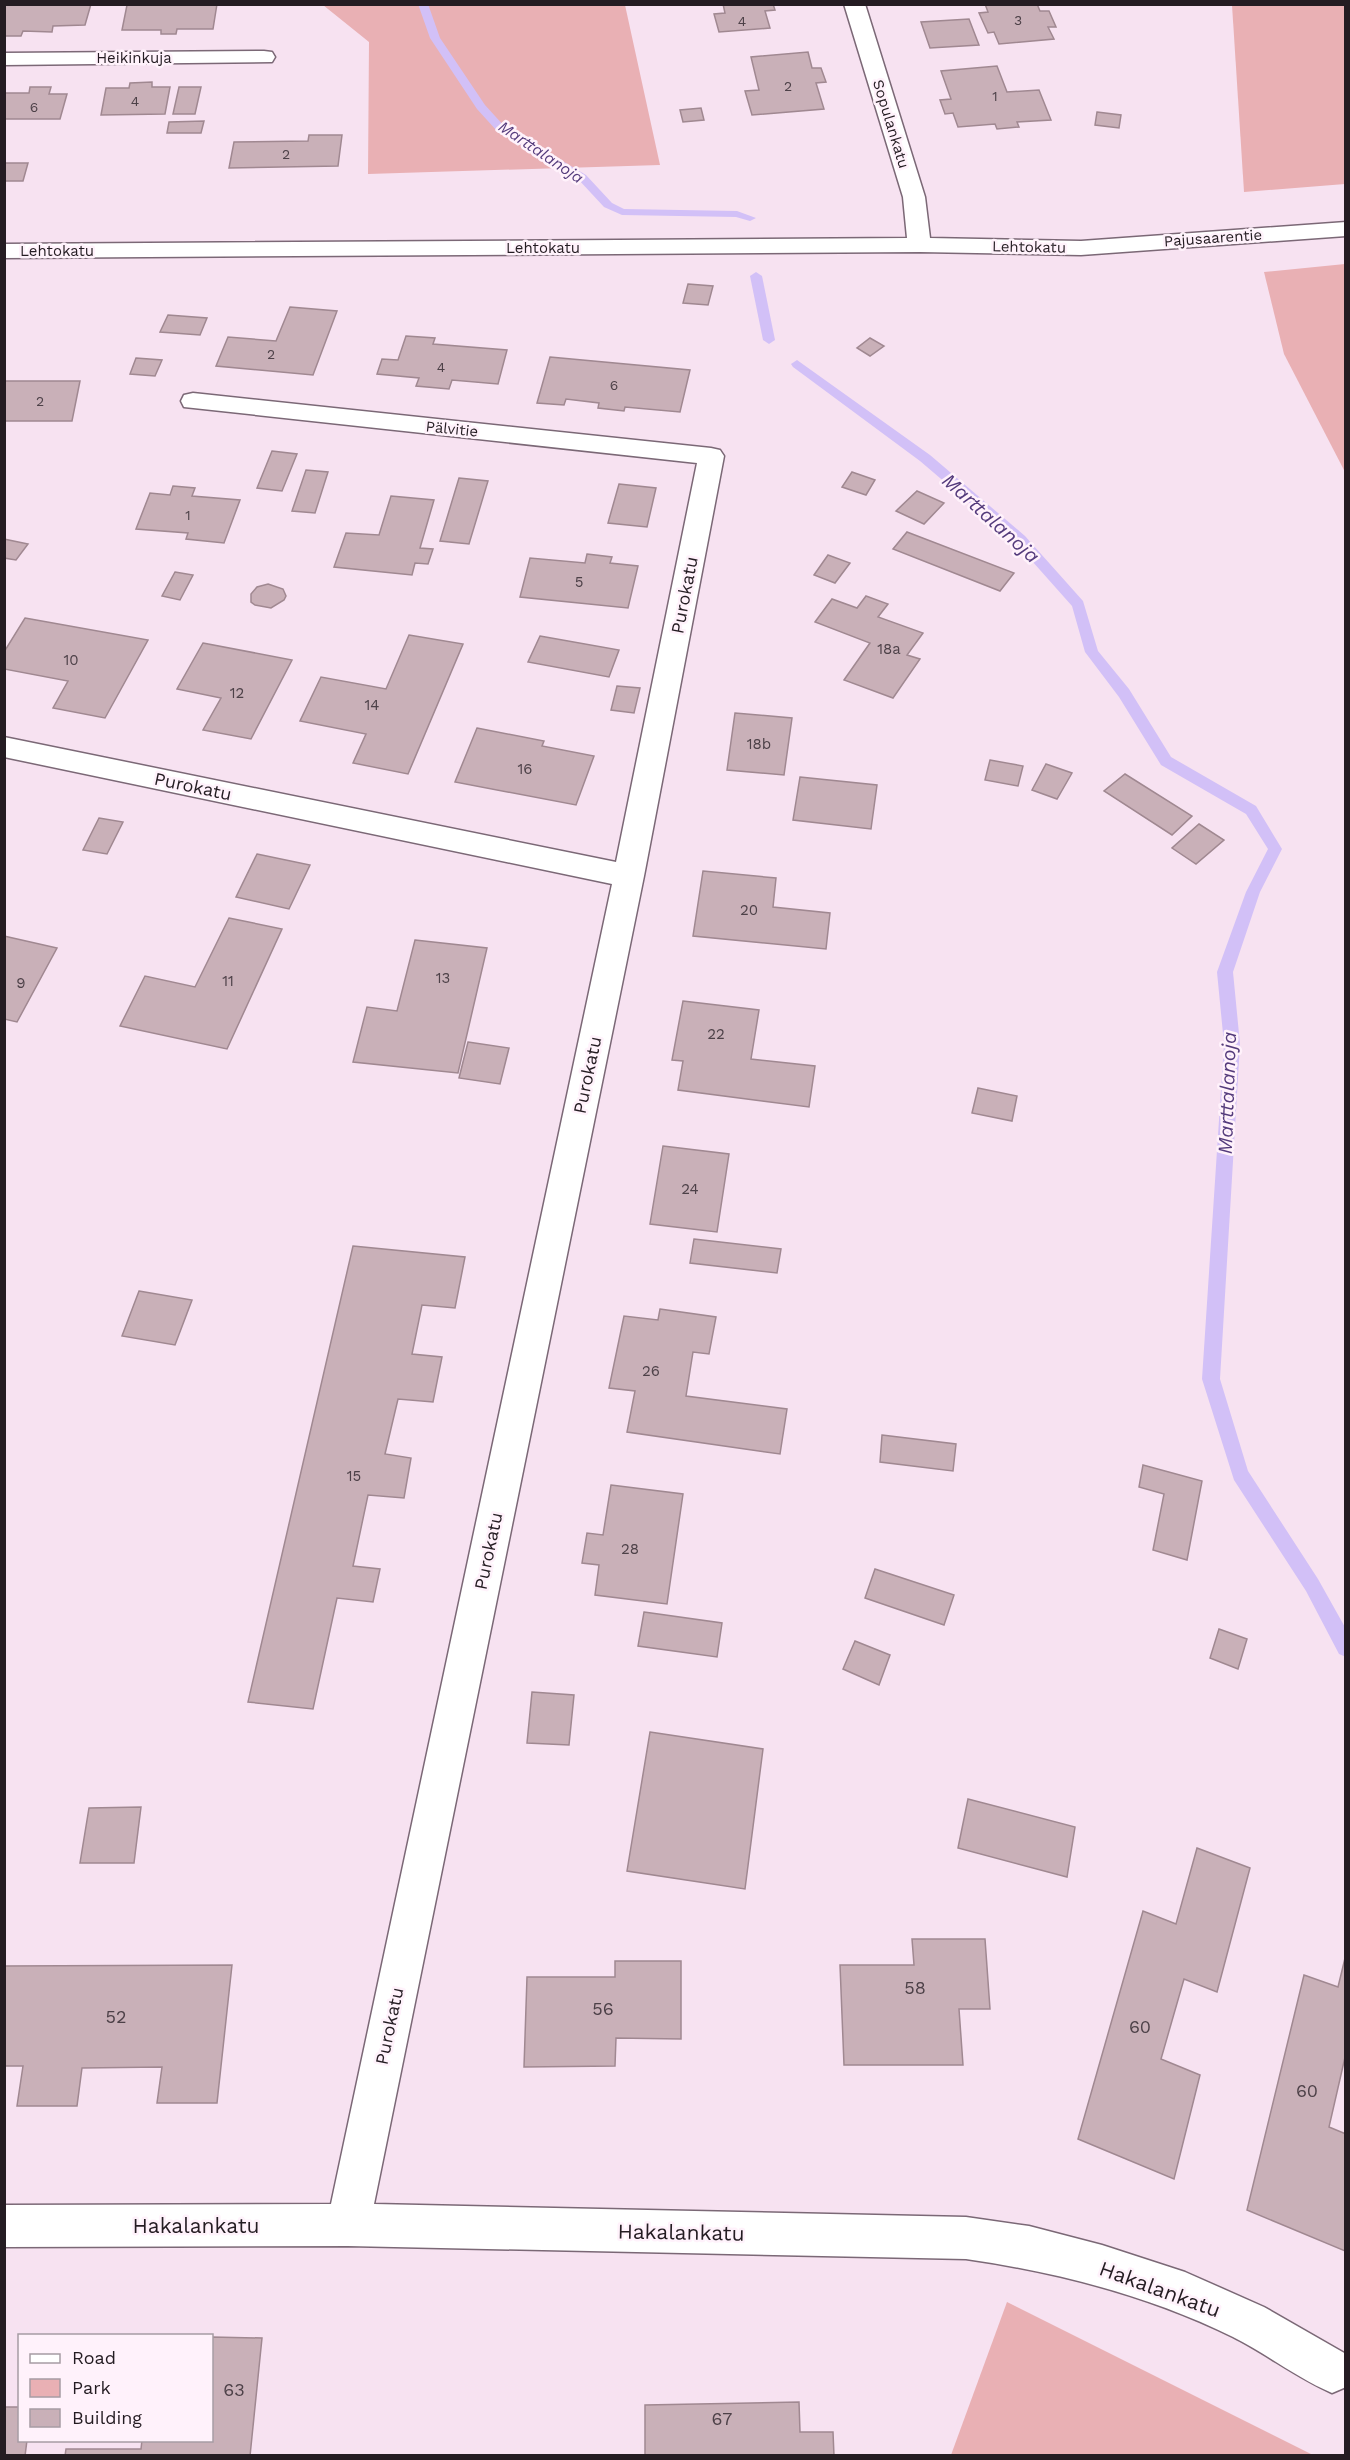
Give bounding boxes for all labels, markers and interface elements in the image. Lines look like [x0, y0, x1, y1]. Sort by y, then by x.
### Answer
house number: 3 [1014, 12, 1022, 28]
house number: 4 [738, 13, 746, 29]
street label: Heikinkuja [96, 49, 172, 67]
house number: 2 [784, 78, 792, 94]
street label: Sopulankatu [869, 78, 913, 170]
house number: 1 [992, 88, 998, 104]
house number: 4 [131, 93, 139, 109]
house number: 6 [30, 99, 38, 115]
water label: Marttalanoja [495, 117, 587, 187]
house number: 2 [282, 146, 290, 162]
street label: Pajusaarentie [1163, 226, 1263, 250]
street label: Lehtokatu [992, 237, 1066, 257]
street label: Lehtokatu [506, 239, 580, 257]
street label: Lehtokatu [20, 242, 94, 260]
house number: 2 [267, 346, 275, 362]
house number: 4 [437, 359, 445, 375]
house number: 6 [610, 377, 618, 393]
house number: 2 [36, 393, 44, 409]
street label: Pälvitie [425, 417, 479, 441]
water label: Marttalanoja [937, 468, 1045, 568]
house number: 1 [185, 507, 191, 523]
street label: Purokatu [666, 554, 702, 636]
house number: 5 [575, 573, 583, 591]
house number: 18a [877, 640, 901, 658]
house number: 10 [63, 651, 79, 669]
house number: 12 [230, 684, 244, 702]
house number: 14 [364, 696, 380, 714]
house number: 18b [747, 735, 771, 753]
house number: 16 [518, 760, 532, 778]
street label: Purokatu [152, 768, 234, 804]
house number: 20 [740, 901, 758, 919]
house number: 13 [436, 969, 450, 987]
house number: 11 [222, 972, 234, 990]
house number: 9 [16, 974, 26, 992]
house number: 22 [707, 1025, 725, 1043]
water label: Marttalanoja [1213, 1031, 1241, 1155]
street label: Purokatu [569, 1034, 605, 1116]
house number: 24 [681, 1180, 699, 1198]
house number: 26 [642, 1362, 660, 1380]
house number: 15 [347, 1467, 361, 1485]
street label: Purokatu [470, 1510, 506, 1592]
house number: 28 [621, 1540, 639, 1558]
house number: 58 [904, 1977, 926, 1998]
street label: Purokatu [371, 1985, 407, 2067]
house number: 56 [592, 1998, 614, 2019]
house number: 52 [106, 2006, 126, 2027]
house number: 60 [1129, 2016, 1151, 2037]
house number: 60 [1296, 2080, 1318, 2101]
street label: Hakalankatu [133, 2213, 260, 2238]
street label: Hakalankatu [617, 2218, 745, 2246]
street label: Hakalankatu [1096, 2256, 1224, 2322]
legend [18, 2334, 213, 2442]
text: Road [72, 2347, 116, 2368]
text: Park [72, 2377, 111, 2398]
house number: 63 [223, 2379, 245, 2400]
text: Building [72, 2407, 142, 2428]
house number: 67 [712, 2408, 732, 2429]

